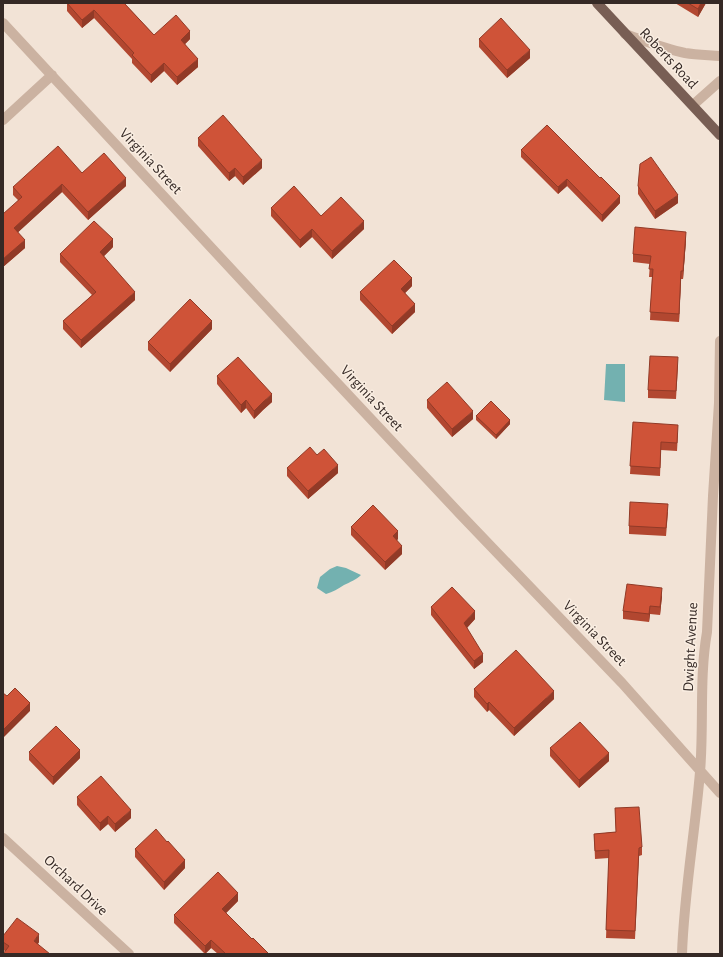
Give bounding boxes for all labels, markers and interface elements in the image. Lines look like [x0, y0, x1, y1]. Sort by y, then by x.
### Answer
street label: Roberts Road [637, 25, 701, 92]
street label: Virginia Street [117, 126, 185, 197]
street label: Virginia Street [338, 363, 406, 434]
street label: Virginia Street [560, 598, 629, 669]
street label: Dwight Avenue [681, 602, 700, 692]
street label: Orchard Drive [41, 852, 110, 919]

